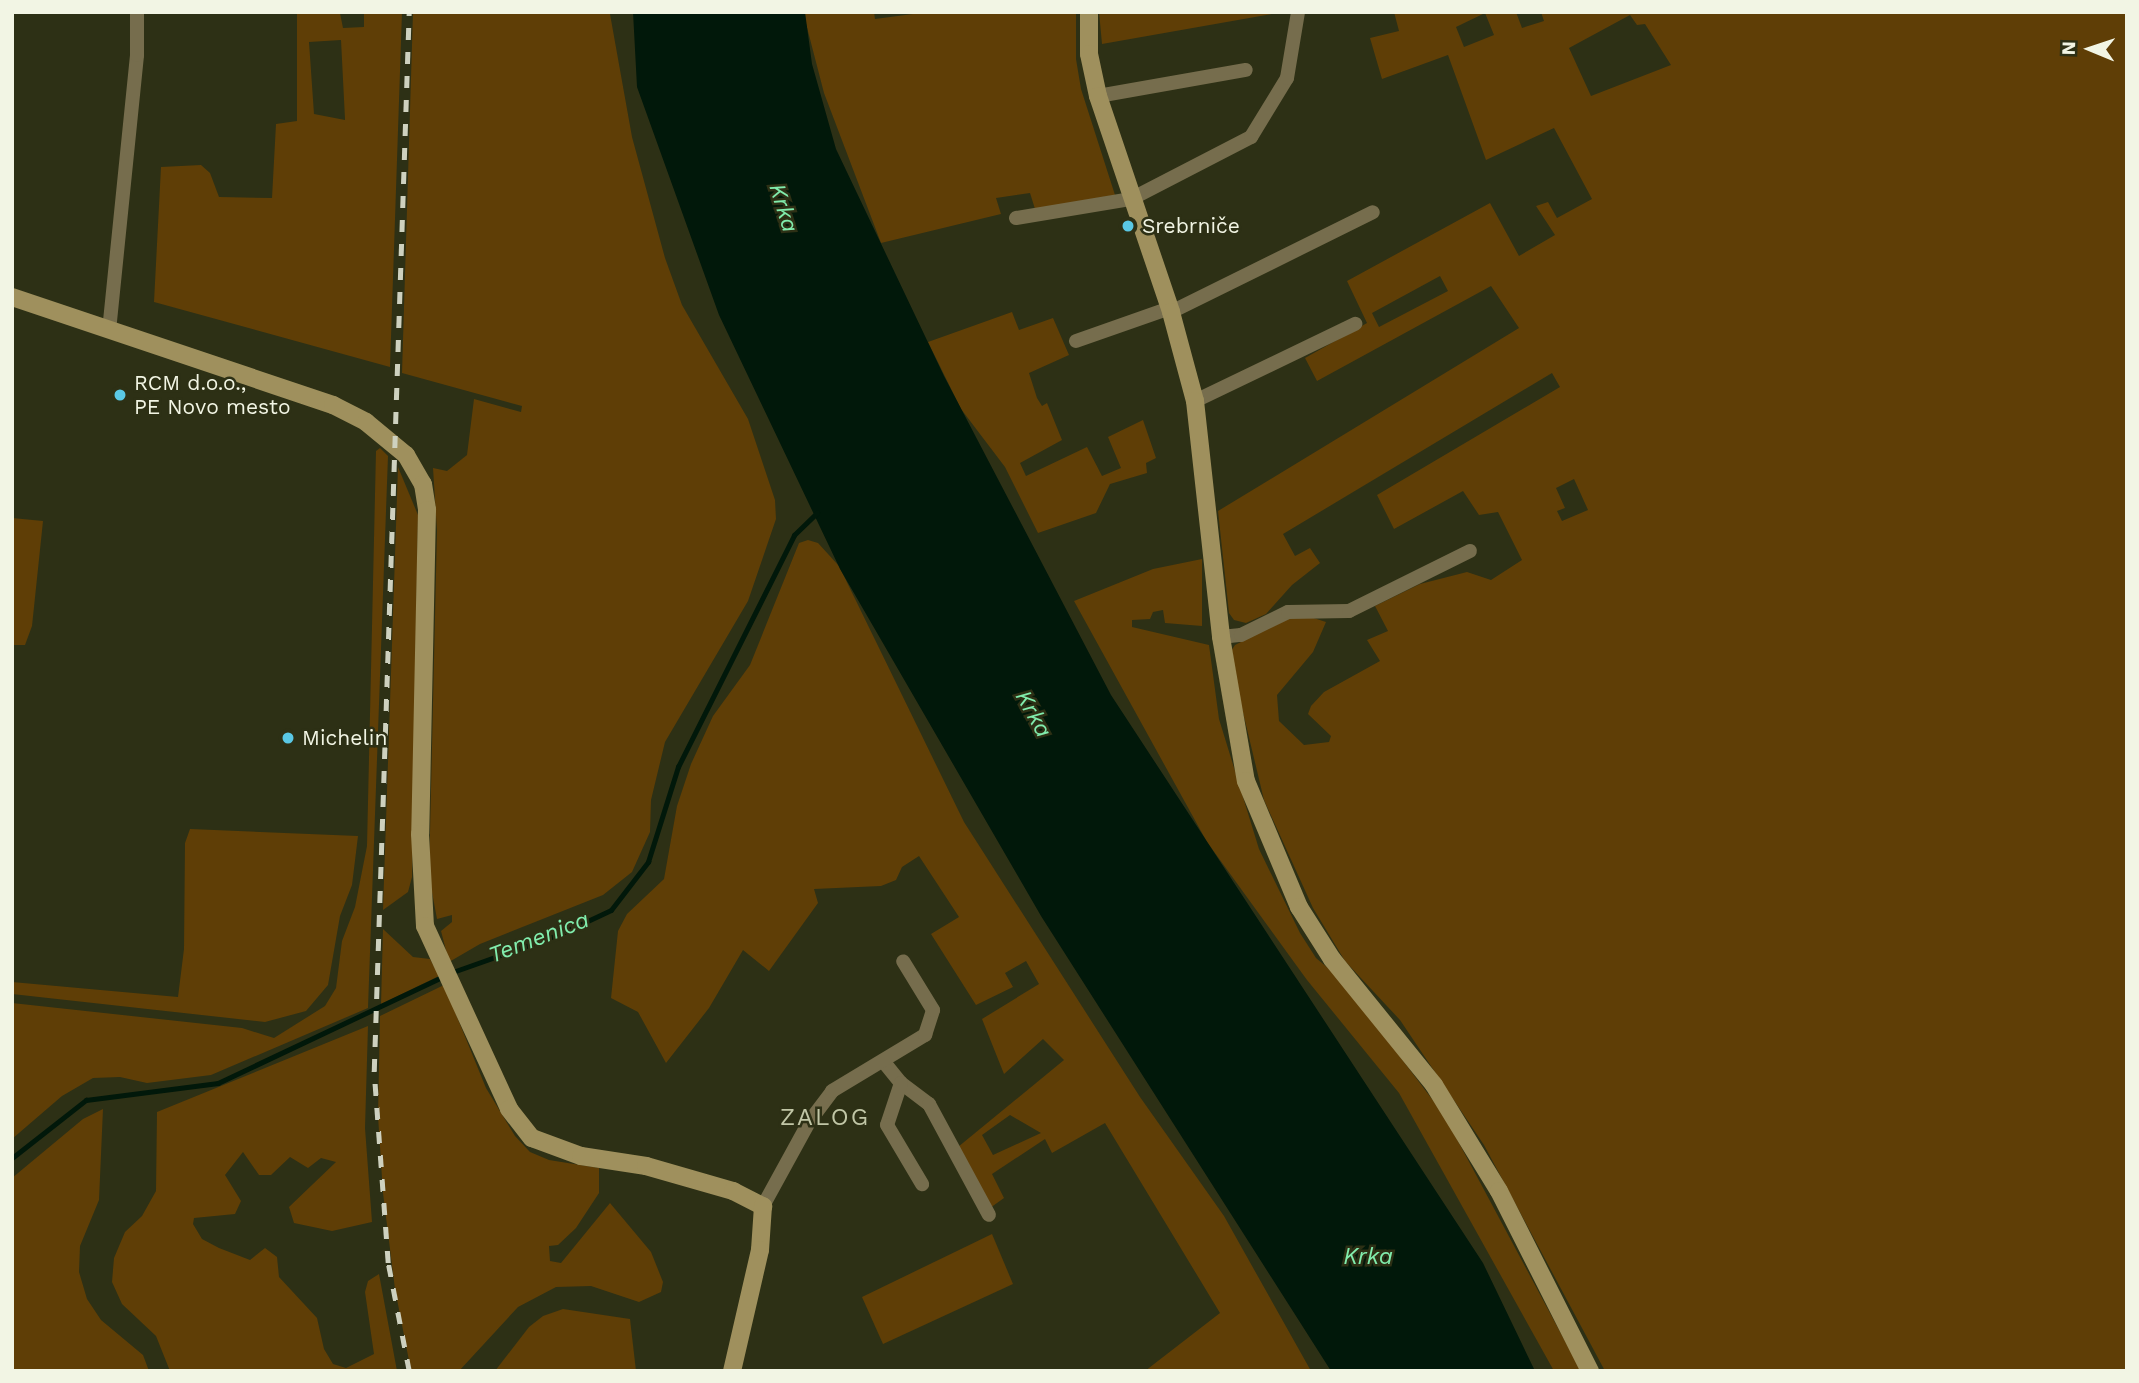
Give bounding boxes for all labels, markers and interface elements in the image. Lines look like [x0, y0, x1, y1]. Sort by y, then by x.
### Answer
north arrow [2055, 14, 2125, 84]
text: N [2057, 41, 2080, 56]
water label: Krka [763, 180, 803, 236]
place label: Srebrniče [1142, 213, 1240, 239]
marker: Srebrniče [1120, 218, 1136, 234]
place label: RCM d.o.o., PE Novo mesto [134, 370, 290, 420]
marker: RCM d.o.o., PE Novo mesto [112, 387, 128, 403]
water label: Krka [1009, 686, 1057, 742]
place label: Michelin [302, 725, 387, 751]
marker: Michelin [280, 730, 296, 746]
water label: Temenica [485, 906, 593, 970]
district label: ZALOG [781, 1104, 869, 1132]
water label: Krka [1343, 1243, 1393, 1271]

